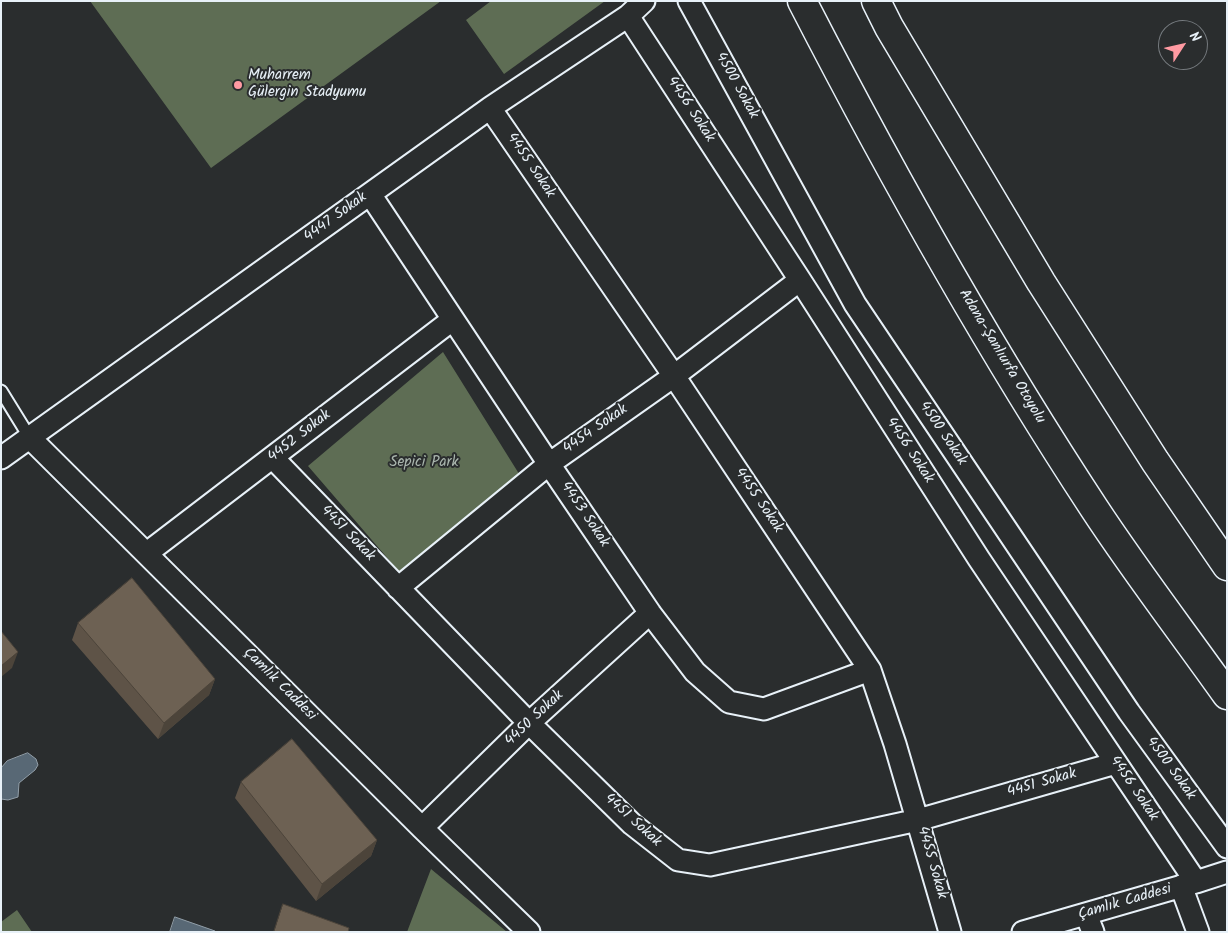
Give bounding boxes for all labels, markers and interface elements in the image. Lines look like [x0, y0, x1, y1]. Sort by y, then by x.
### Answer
north arrow [1158, 20, 1208, 70]
text: N [1183, 27, 1206, 47]
street label: 4500 Sokak [710, 50, 762, 122]
place label: Muharrem Gülergin Stadyumu [248, 67, 366, 102]
street label: 4456 Sokak [662, 74, 718, 146]
marker: Muharrem Gülergin Stadyumu [232, 79, 244, 91]
street label: 4455 Sokak [502, 130, 558, 202]
street label: 4447 Sokak [301, 189, 371, 247]
street label: Adana-Şanlıurfa Otoyolu [954, 287, 1048, 427]
street label: 4500 Sokak [914, 399, 970, 469]
street label: 4454 Sokak [560, 401, 632, 459]
street label: 4452 Sokak [265, 407, 335, 467]
street label: 4456 Sokak [881, 415, 937, 487]
park label: Sepici Park [390, 454, 458, 472]
street label: 4455 Sokak [730, 465, 786, 537]
street label: 4453 Sokak [556, 479, 612, 551]
street label: 4451 Sokak [316, 502, 378, 566]
street label: Çamlık Caddesi [239, 645, 319, 725]
street label: 4450 Sokak [502, 687, 568, 751]
street label: 4500 Sokak [1141, 734, 1199, 804]
street label: 4456 Sokak [1105, 753, 1161, 825]
street label: 4451 Sokak [1005, 766, 1079, 802]
street label: 4451 Sokak [600, 790, 664, 852]
street label: 4455 Sokak [912, 825, 950, 901]
street label: Çamlık Caddesi [1076, 881, 1174, 925]

